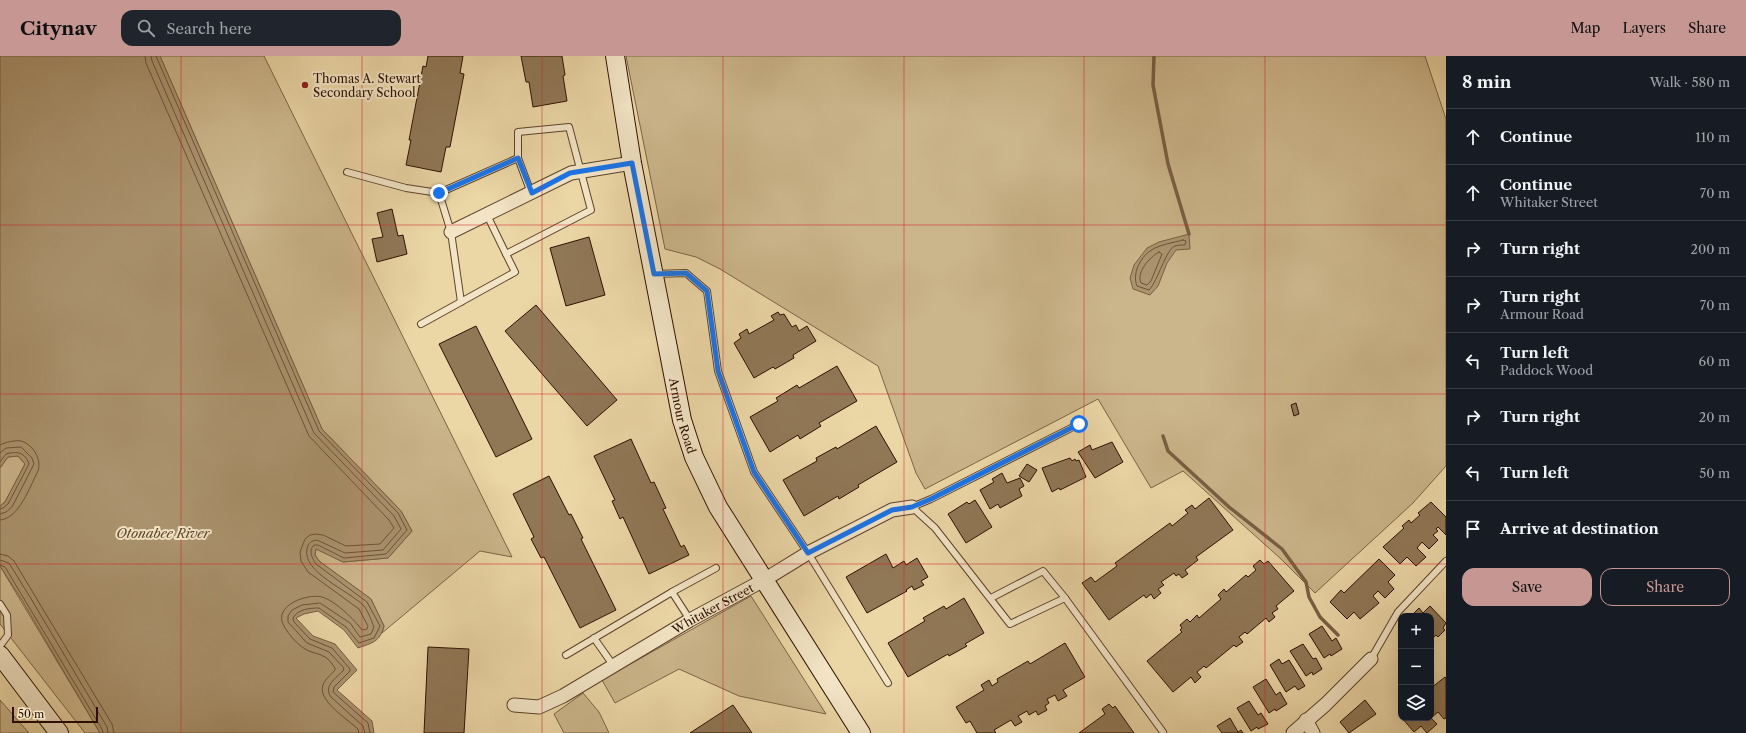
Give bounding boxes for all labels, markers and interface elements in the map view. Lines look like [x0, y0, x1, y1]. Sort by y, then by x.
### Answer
search box [121, 10, 401, 46]
text: Citynav [20, 17, 97, 40]
icon: search [135, 17, 157, 39]
text: Search here [167, 19, 252, 38]
text: Map [1570, 19, 1600, 37]
text: Layers [1622, 19, 1666, 37]
text: Share [1688, 19, 1726, 37]
place label: Thomas A. Stewart Secondary School [313, 71, 421, 100]
text: 8 min [1462, 72, 1511, 92]
text: Walk · 580 m [1650, 74, 1730, 90]
marker: Thomas A. Stewart Secondary School [300, 80, 310, 90]
icon: ahead [1462, 126, 1484, 148]
text: Continue [1500, 127, 1572, 146]
text: 110 m [1695, 129, 1730, 145]
text: Continue [1500, 175, 1572, 194]
icon: ahead [1462, 182, 1484, 204]
route end [430, 184, 448, 202]
text: 70 m [1700, 185, 1730, 201]
text: Whitaker Street [1500, 194, 1598, 210]
icon: right [1462, 238, 1484, 260]
text: Turn right [1500, 239, 1580, 258]
text: 200 m [1690, 241, 1730, 257]
text: Turn right [1500, 287, 1580, 306]
icon: right [1462, 294, 1484, 316]
text: 70 m [1700, 297, 1730, 313]
text: Armour Road [1500, 306, 1584, 322]
text: Turn left [1500, 343, 1569, 362]
icon: left [1462, 350, 1484, 372]
text: 60 m [1699, 353, 1730, 369]
text: Paddock Wood [1500, 362, 1593, 378]
street label: Armour Road [666, 375, 700, 456]
icon: right [1462, 406, 1484, 428]
text: Turn right [1500, 407, 1580, 426]
text: 20 m [1699, 409, 1730, 425]
route start [1070, 415, 1088, 433]
icon: left [1462, 462, 1484, 484]
text: Turn left [1500, 463, 1569, 482]
text: 50 m [1699, 465, 1730, 481]
icon: arrive [1462, 518, 1484, 540]
text: Arrive at destination [1500, 519, 1659, 538]
water label: Otonabee River [116, 525, 211, 541]
button: Save [1462, 568, 1592, 606]
button: Share [1600, 568, 1730, 606]
street label: Whitaker Street [668, 579, 756, 637]
map controls [1398, 613, 1434, 721]
button: + [1398, 613, 1434, 649]
button: − [1398, 649, 1434, 685]
button: layers [1398, 685, 1434, 721]
scale bar [12, 705, 98, 724]
text: 50 m [18, 707, 44, 721]

